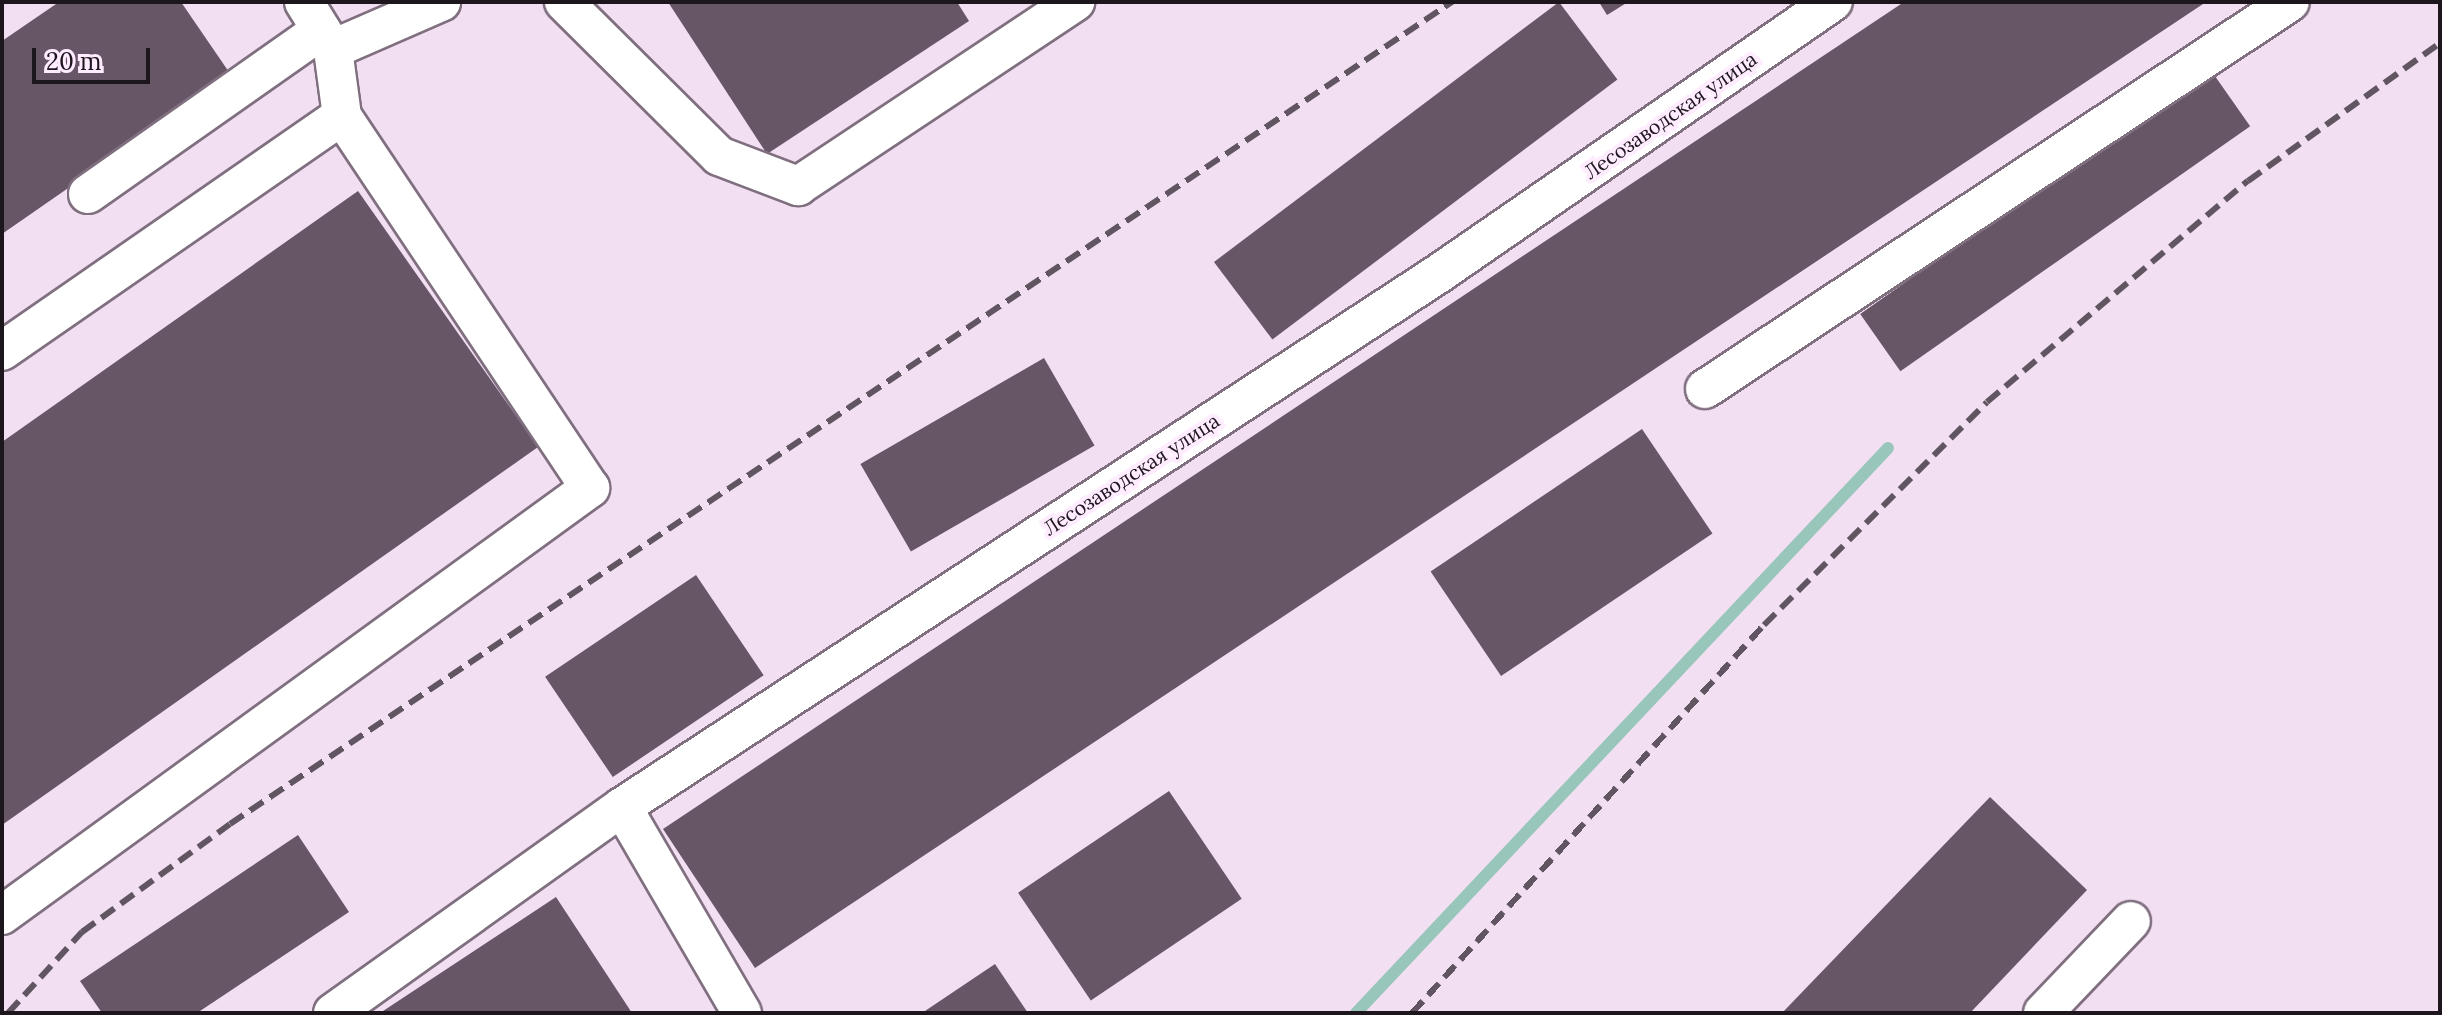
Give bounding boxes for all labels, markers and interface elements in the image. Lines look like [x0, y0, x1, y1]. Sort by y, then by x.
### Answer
scale bar [36, 32, 154, 82]
text: 20 m [46, 46, 102, 77]
street label: Лесозаводская улица [1579, 46, 1761, 184]
street label: Лесозаводская улица [1038, 408, 1224, 540]

